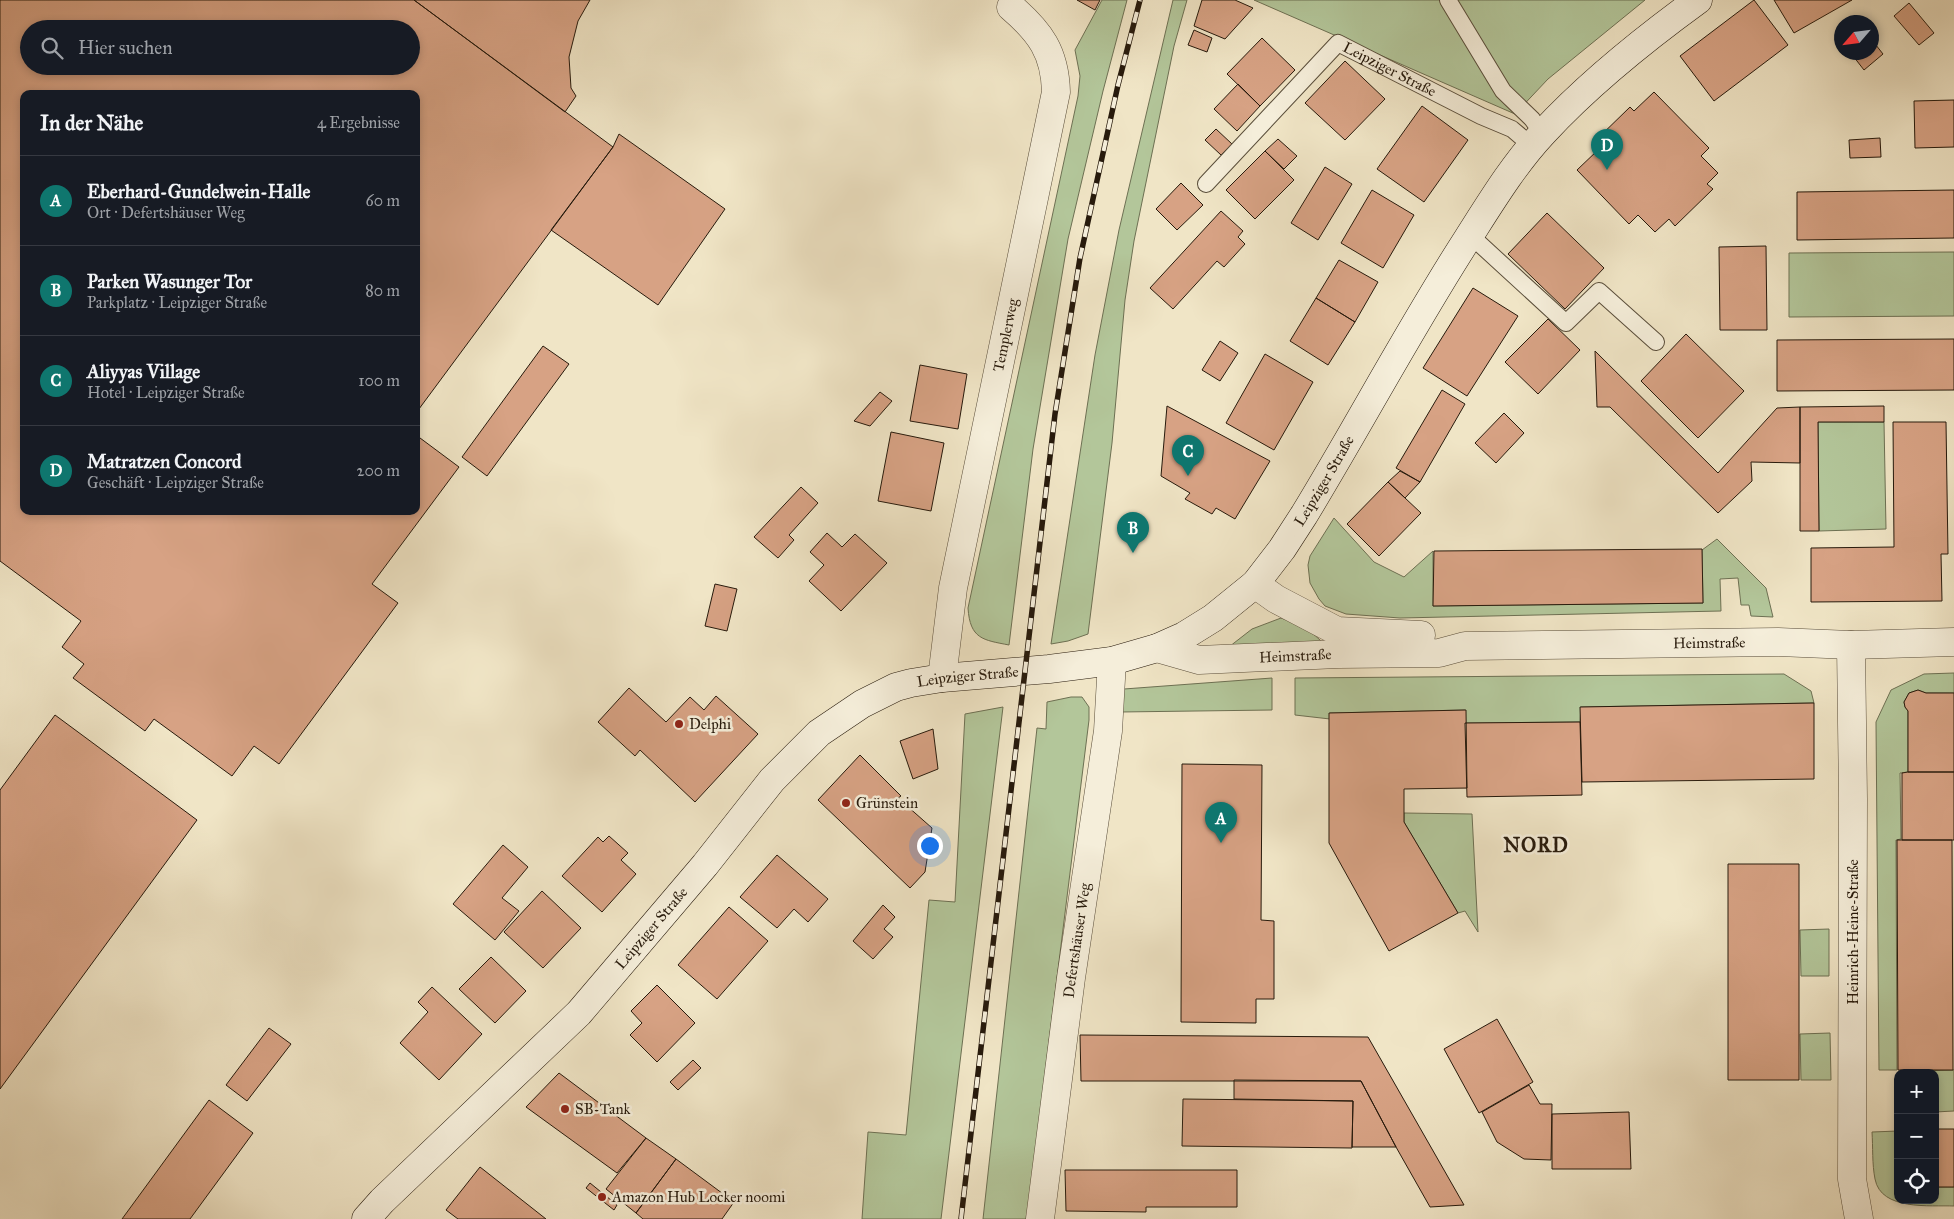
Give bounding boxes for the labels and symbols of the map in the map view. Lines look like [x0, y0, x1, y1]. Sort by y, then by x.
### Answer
north arrow [1834, 15, 1879, 60]
street label: Leipziger Straße [1340, 38, 1439, 101]
pin: D [1591, 129, 1623, 170]
street label: Templerweg [989, 296, 1022, 373]
street label: Leipziger Straße [1290, 432, 1358, 530]
pin: C [1172, 435, 1204, 476]
pin: B [1117, 512, 1149, 553]
street label: Heimstraße [1673, 633, 1746, 652]
street label: Heimstraße [1259, 645, 1332, 666]
street label: Leipziger Straße [916, 663, 1019, 691]
place label: Delphi [689, 715, 731, 733]
marker: Delphi [673, 718, 685, 730]
place label: Grünstein [856, 794, 918, 812]
marker: Grünstein [840, 797, 852, 809]
pin: A [1205, 802, 1237, 843]
your location [917, 833, 943, 859]
district label: NORD [1503, 833, 1569, 857]
street label: Heinrich-Heine-Straße [1844, 859, 1862, 1005]
street label: Defertshäuser Weg [1060, 881, 1094, 999]
street label: Leipziger Straße [611, 883, 691, 973]
place label: SB-Tank [575, 1100, 631, 1118]
marker: SB-Tank [559, 1103, 571, 1115]
place label: Amazon Hub Locker noomi [611, 1188, 786, 1206]
marker: Amazon Hub Locker noomi [596, 1191, 608, 1203]

